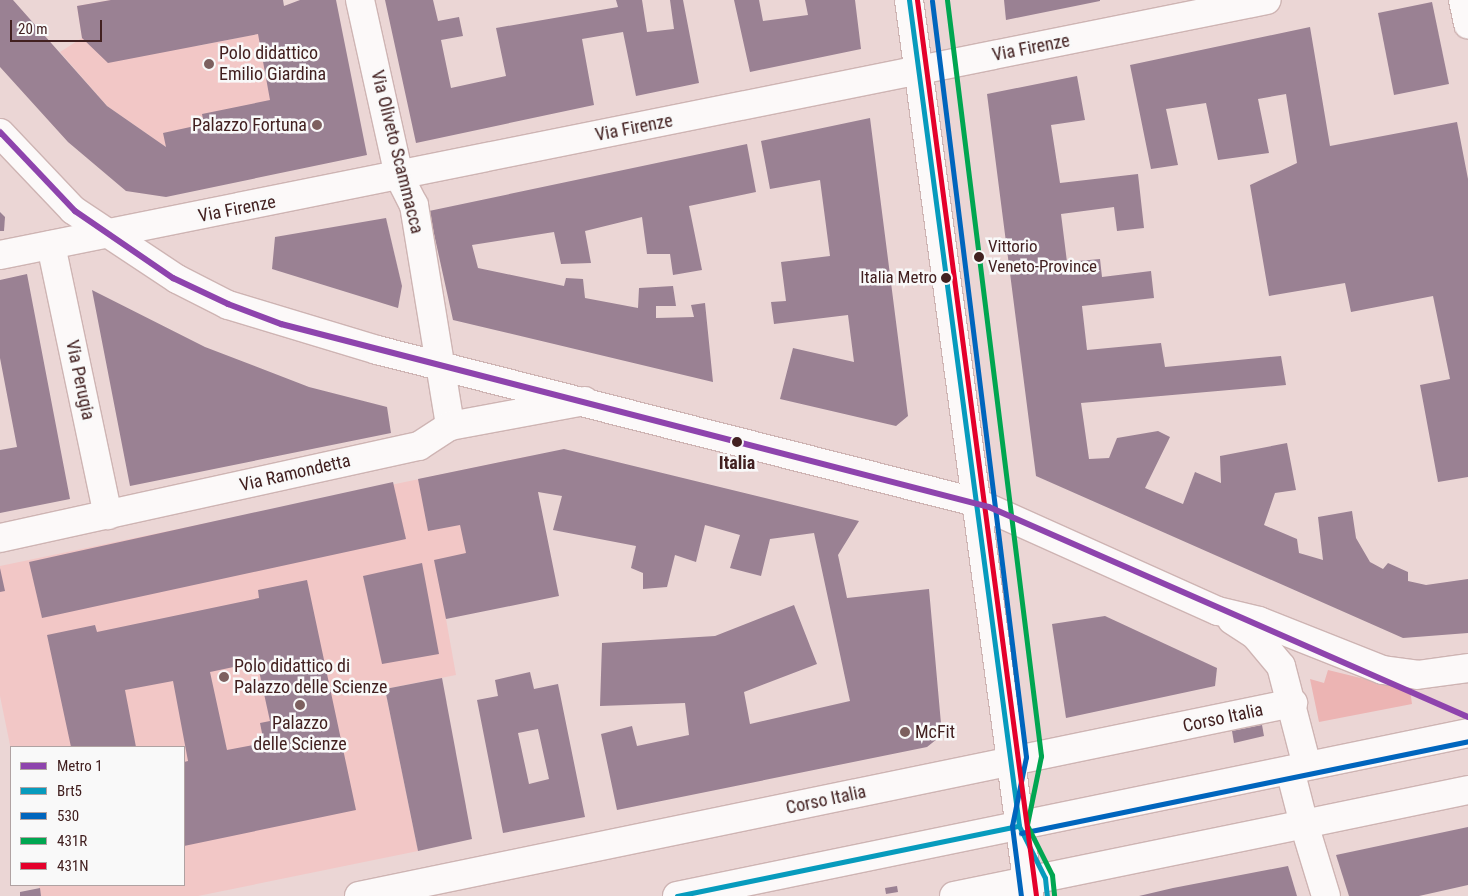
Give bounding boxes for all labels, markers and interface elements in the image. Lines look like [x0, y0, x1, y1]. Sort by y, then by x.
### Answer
scale bar [12, 10, 105, 42]
text: 20 m [18, 20, 48, 38]
street label: Via Firenze [990, 30, 1072, 66]
place label: Polo didattico Emilio Giardina [219, 43, 326, 86]
marker: Polo didattico Emilio Giardina [203, 58, 215, 70]
street label: Via Oliveto Scammacca [366, 68, 428, 236]
street label: Via Firenze [593, 110, 675, 146]
place label: Palazzo Fortuna [192, 114, 307, 136]
marker: Palazzo Fortuna [311, 119, 323, 131]
street label: Via Firenze [196, 191, 278, 227]
place label: Vittorio Veneto-Province [988, 237, 1097, 277]
marker: Vittorio Veneto-Province [974, 252, 984, 262]
place label: Italia Metro [860, 268, 937, 288]
marker: Italia Metro [941, 273, 951, 283]
street label: Via Perugia [61, 338, 99, 422]
marker: Italia [729, 434, 745, 450]
street label: Via Ramondetta [237, 450, 353, 496]
place label: Italia [719, 452, 755, 474]
place label: Polo didattico di Palazzo delle Scienze [234, 656, 387, 699]
marker: Polo didattico di Palazzo delle Scienze [218, 671, 230, 683]
marker: Palazzo delle Scienze [294, 699, 306, 711]
street label: Corso Italia [1181, 699, 1265, 737]
place label: Palazzo delle Scienze [253, 713, 347, 756]
place label: McFit [915, 721, 955, 743]
marker: McFit [899, 726, 911, 738]
legend [10, 746, 185, 886]
text: Metro 1 [57, 757, 103, 775]
street label: Corso Italia [784, 781, 868, 819]
text: Brt5 [57, 782, 82, 800]
text: 530 [57, 807, 79, 825]
text: 431R [57, 832, 87, 850]
text: 431N [57, 857, 89, 875]

